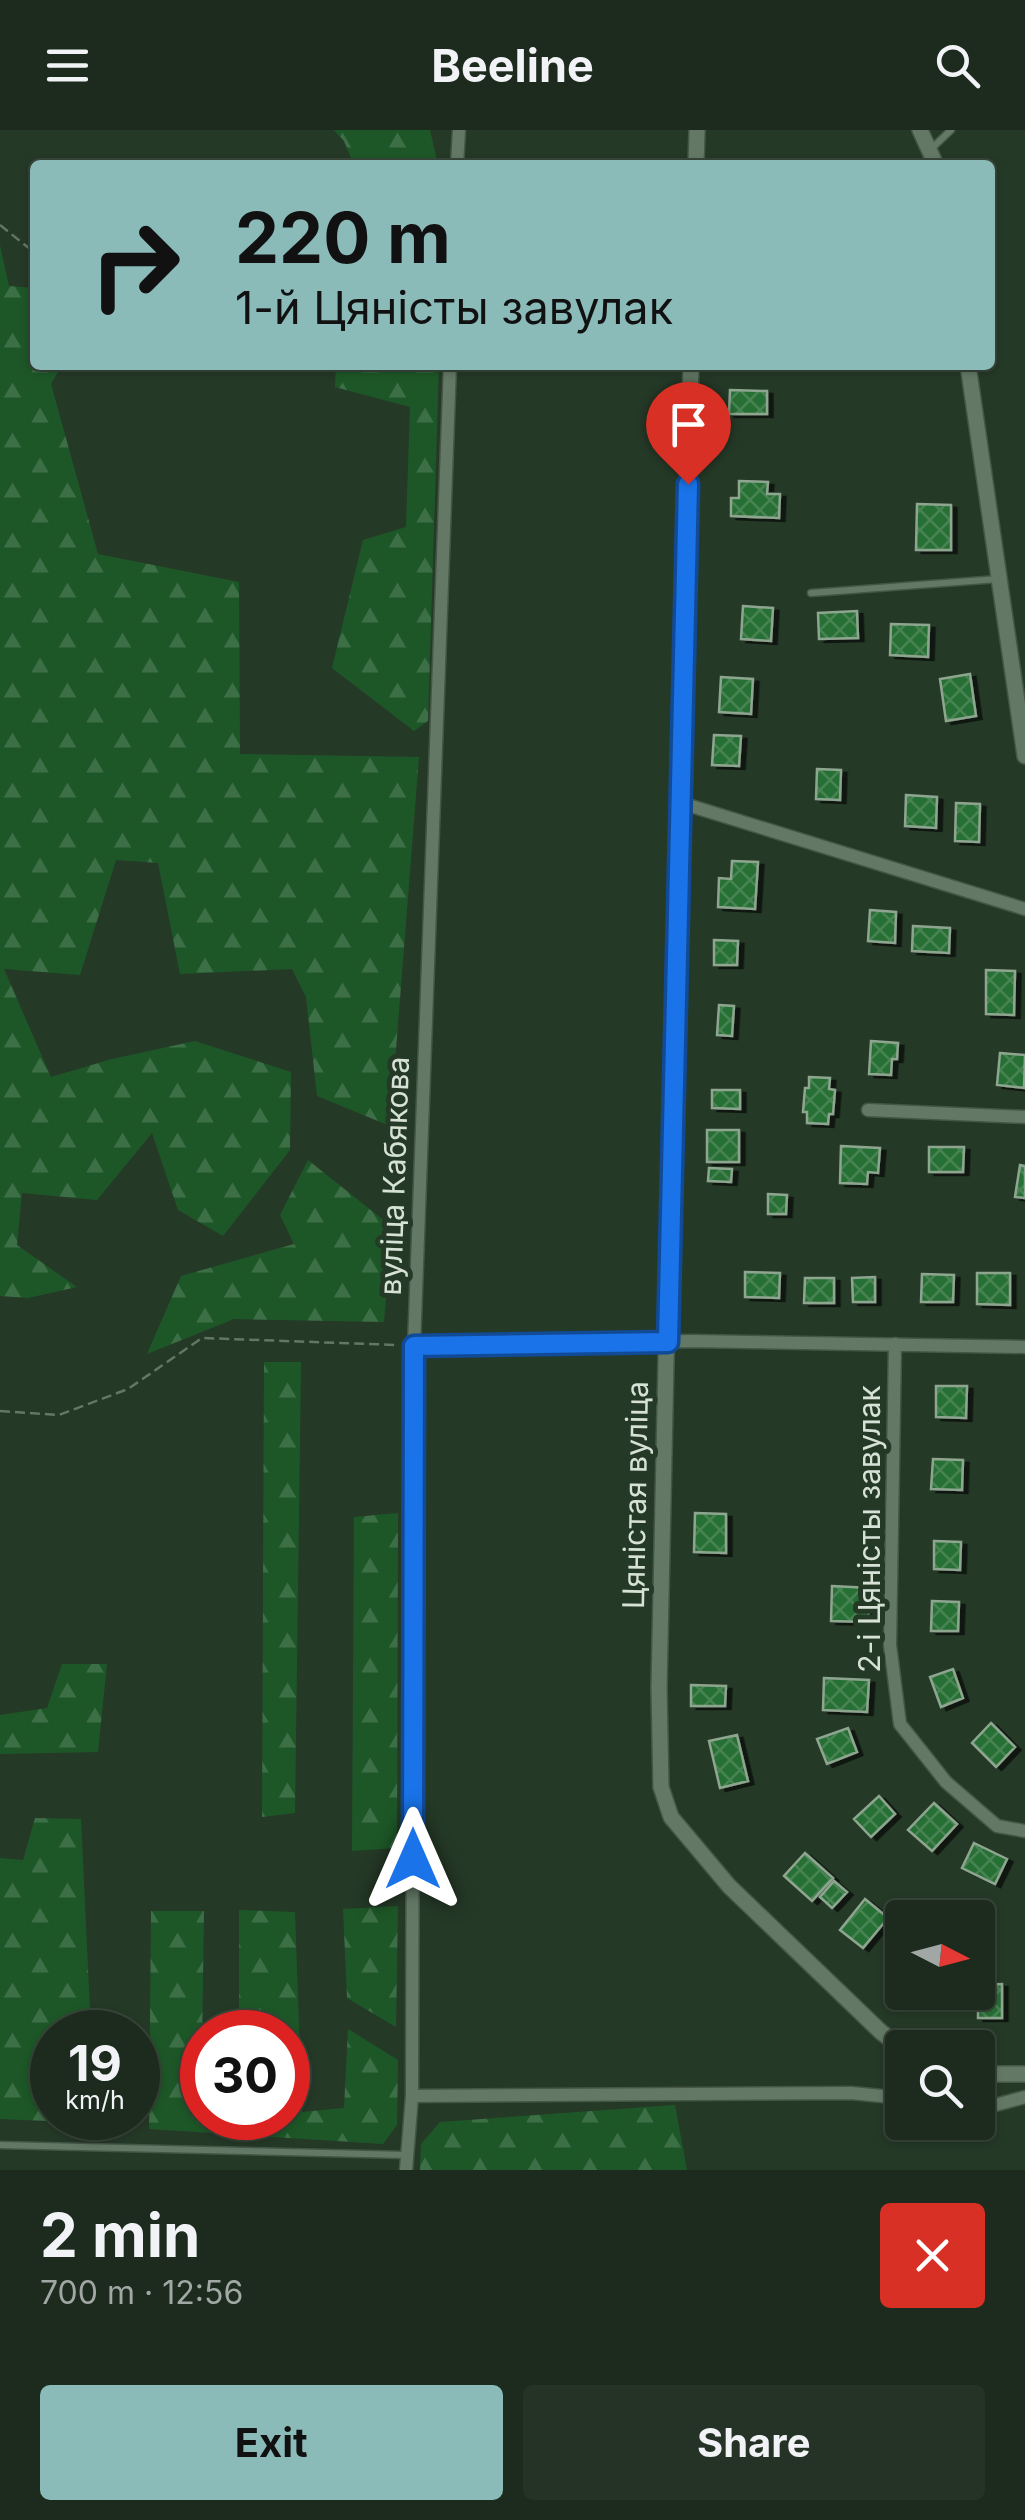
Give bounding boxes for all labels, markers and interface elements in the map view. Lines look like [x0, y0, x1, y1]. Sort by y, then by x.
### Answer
icon: menu [40, 38, 95, 93]
text: Beeline [431, 38, 594, 93]
icon: search [930, 38, 985, 93]
text: 220 m [235, 195, 451, 280]
icon: right [70, 200, 200, 330]
text: 1-й Цяністы завулак [235, 280, 673, 335]
pin [646, 382, 731, 485]
icon: arrive [661, 397, 716, 452]
street label: вуліца Кабякова [372, 1056, 416, 1296]
street label: Цяністая вуліца [615, 1381, 655, 1609]
street label: 2-і Цяністы завулак [851, 1385, 887, 1673]
position arrow [361, 1807, 465, 1911]
north arrow [885, 1900, 995, 2010]
map controls [885, 1900, 995, 2140]
speed limit sign: 30 [180, 2010, 310, 2140]
button: search [885, 2030, 995, 2140]
text: 19 [68, 2033, 122, 2093]
text: km/h [65, 2085, 125, 2115]
text: 2 min [40, 2199, 200, 2271]
button: close [880, 2203, 985, 2308]
text: 700 m · 12:56 [40, 2273, 243, 2312]
button: Exit [40, 2385, 503, 2500]
button: Share [523, 2385, 985, 2500]

